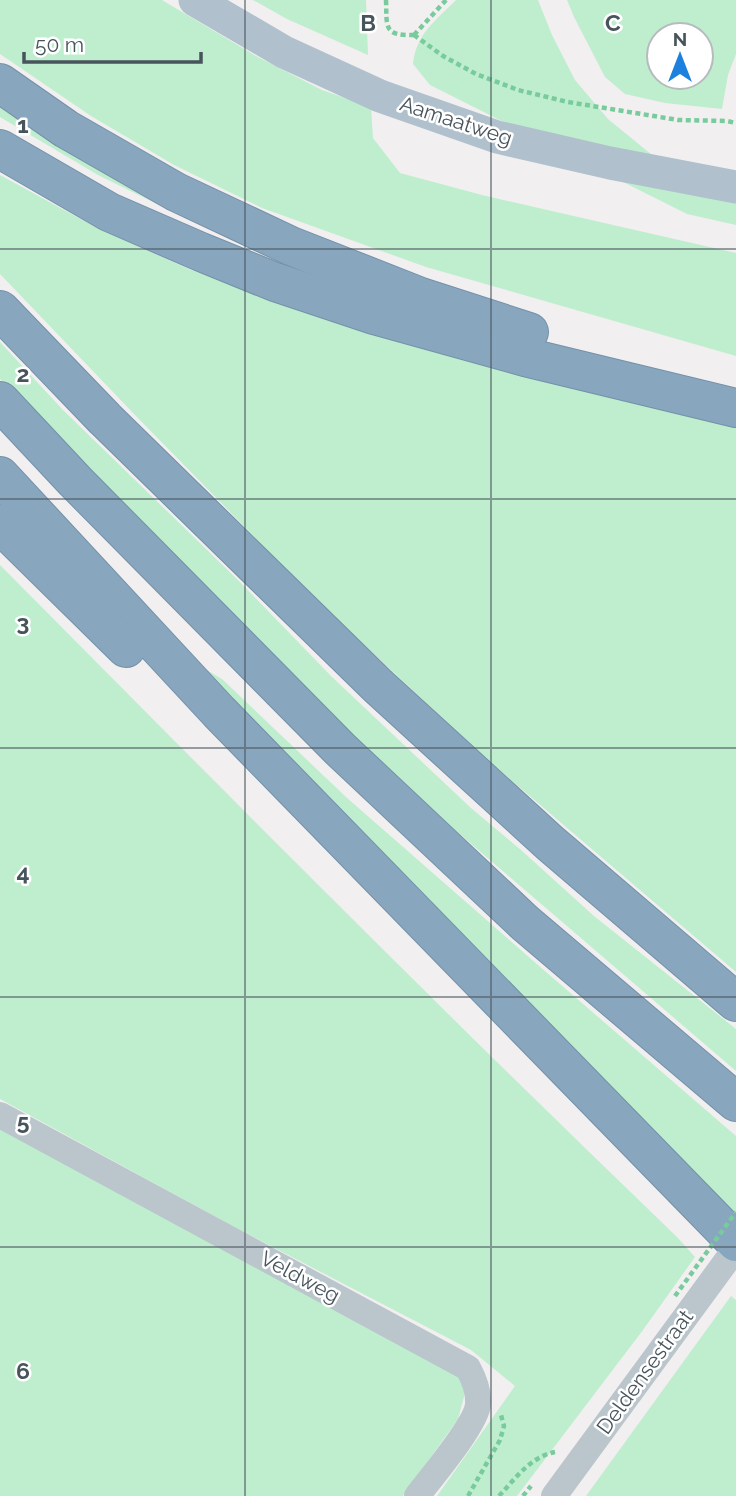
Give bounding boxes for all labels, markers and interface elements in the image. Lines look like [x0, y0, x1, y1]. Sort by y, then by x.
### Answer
text: B [360, 9, 376, 36]
text: C [605, 9, 621, 36]
scale bar [24, 21, 201, 65]
north arrow [645, 21, 715, 91]
text: N [673, 28, 687, 50]
text: 50 m [35, 32, 84, 57]
street label: Aamaatweg [397, 91, 515, 150]
text: 1 [17, 111, 29, 138]
text: 2 [17, 360, 29, 387]
text: 3 [17, 609, 29, 636]
text: 4 [16, 859, 30, 886]
text: 5 [17, 1108, 30, 1135]
street label: Veldweg [256, 1245, 344, 1308]
street label: Deldensestraat [591, 1305, 698, 1439]
text: 6 [16, 1357, 30, 1384]

